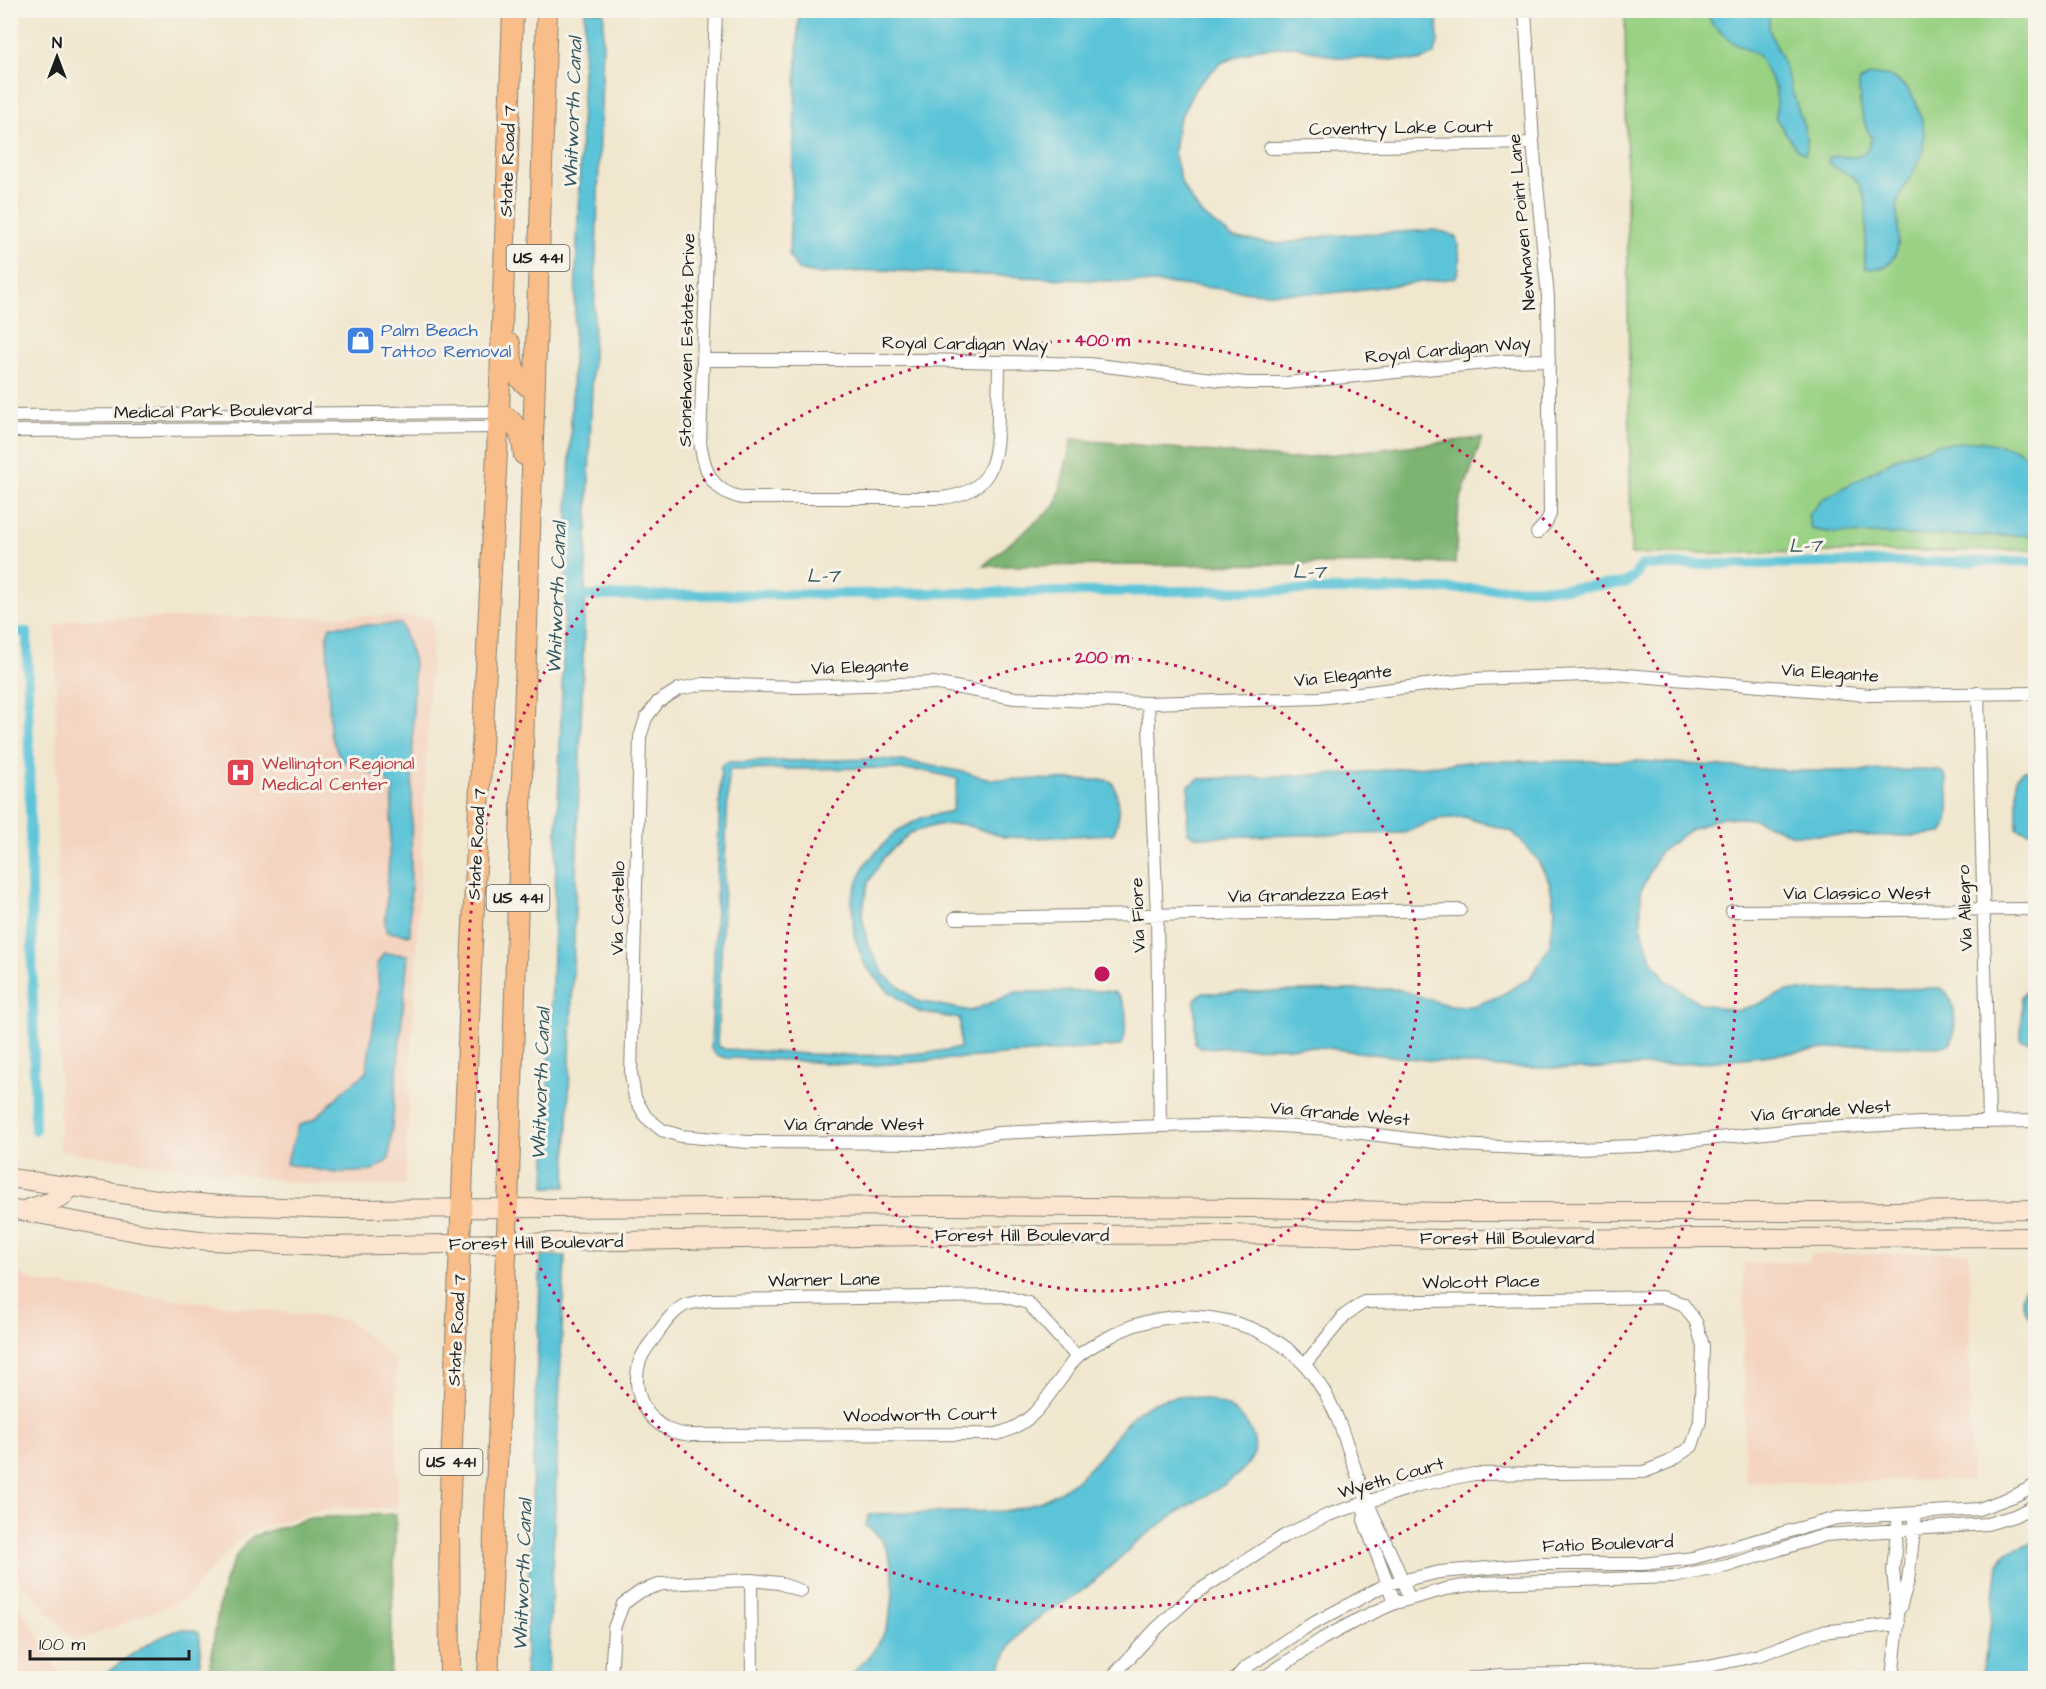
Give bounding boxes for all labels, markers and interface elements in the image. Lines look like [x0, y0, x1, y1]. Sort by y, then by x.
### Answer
north arrow [27, 27, 87, 87]
text: N [52, 32, 62, 54]
water label: Whitworth Canal [556, 34, 590, 189]
street label: State Road 7 [494, 105, 522, 217]
street label: Coventry Lake Court [1309, 114, 1494, 143]
street label: Newhaven Point Lane [1502, 132, 1542, 311]
street label: Stonehaven Estates Drive [673, 233, 701, 447]
road number: US 441 [506, 245, 570, 271]
place label: Palm Beach Tattoo Removal [381, 318, 512, 364]
shop icon: Palm Beach Tattoo Removal [344, 324, 376, 356]
text: 400 m [1074, 328, 1131, 353]
street label: Royal Cardigan Way [882, 330, 1049, 359]
street label: Royal Cardigan Way [1364, 330, 1532, 371]
street label: Medical Park Boulevard [114, 397, 312, 425]
water label: Whitworth Canal [540, 519, 574, 674]
water label: L-7 [1789, 532, 1824, 560]
water label: L-7 [1293, 558, 1328, 586]
water label: L-7 [807, 562, 842, 590]
text: 200 m [1074, 645, 1130, 670]
street label: Via Elegante [811, 653, 910, 682]
street label: Via Elegante [1780, 657, 1880, 690]
street label: Via Elegante [1293, 658, 1393, 695]
place label: Wellington Regional Medical Center [262, 751, 415, 797]
hospital icon: Wellington Regional Medical Center [225, 757, 257, 789]
street label: State Road 7 [462, 787, 492, 901]
street label: Via Castello [605, 861, 631, 955]
street label: Via Allegro [1951, 864, 1980, 952]
street label: Via Fiore [1124, 877, 1152, 953]
street label: Via Grandezza East [1228, 881, 1389, 909]
street label: Via Classico West [1783, 881, 1932, 906]
road number: US 441 [486, 885, 550, 911]
centre of rings [1092, 964, 1112, 984]
water label: Whitworth Canal [524, 1005, 558, 1160]
street label: Via Grande West [1750, 1094, 1892, 1128]
street label: Via Grande West [1269, 1095, 1412, 1133]
street label: Via Grande West [784, 1112, 925, 1137]
street label: Forest Hill Boulevard [935, 1223, 1109, 1248]
street label: Forest Hill Boulevard [1420, 1226, 1594, 1251]
street label: Forest Hill Boulevard [449, 1229, 623, 1257]
street label: Warner Lane [768, 1267, 881, 1293]
street label: Wolcott Place [1422, 1268, 1540, 1296]
street label: State Road 7 [442, 1273, 472, 1387]
street label: Woodworth Court [843, 1401, 998, 1429]
road number: US 441 [420, 1449, 482, 1475]
street label: Wyeth Court [1335, 1451, 1448, 1506]
water label: Whitworth Canal [506, 1496, 540, 1651]
street label: Fatio Boulevard [1542, 1529, 1674, 1559]
scale bar [30, 1623, 189, 1661]
text: 100 m [39, 1632, 85, 1657]

